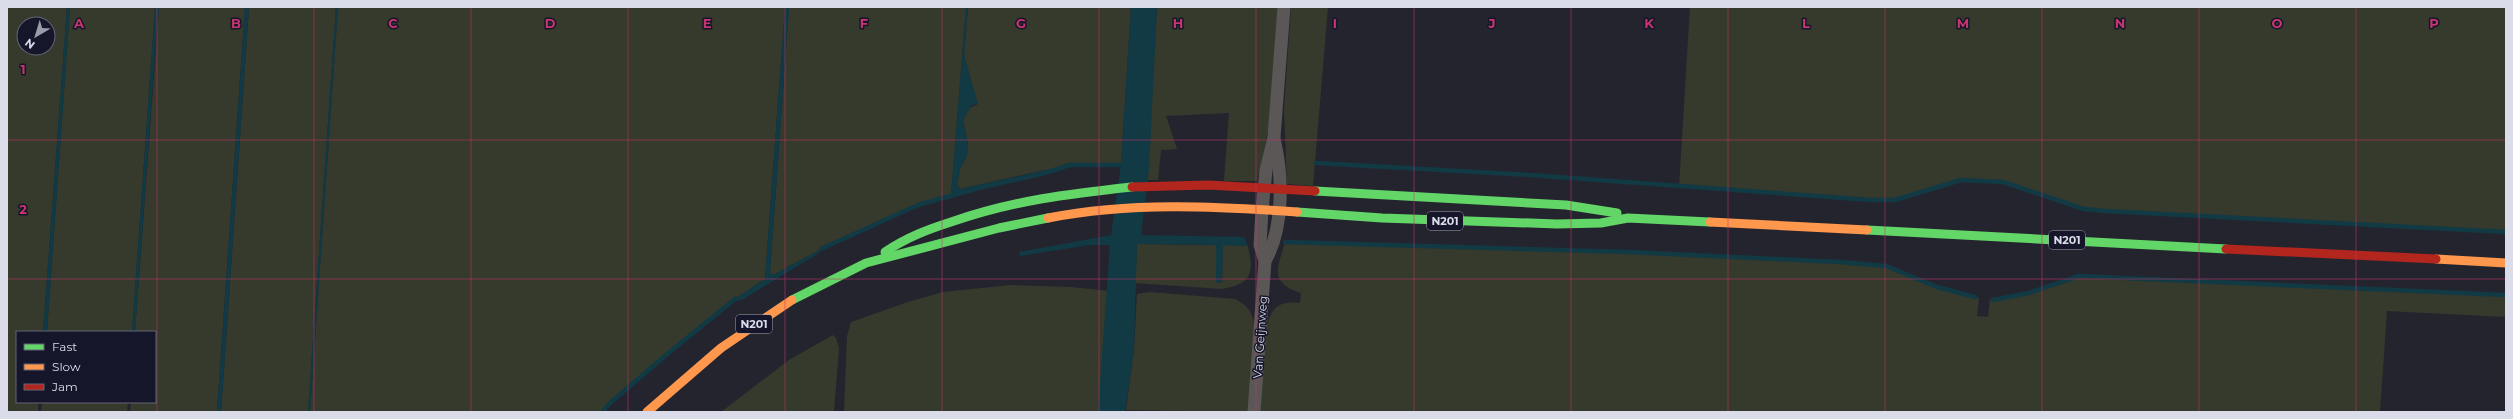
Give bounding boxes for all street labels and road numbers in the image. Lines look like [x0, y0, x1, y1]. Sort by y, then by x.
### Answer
road number: N201 [1427, 212, 1463, 230]
road number: N201 [2049, 231, 2085, 249]
street label: Van Geijnweg [1250, 295, 1270, 379]
road number: N201 [736, 315, 772, 333]

